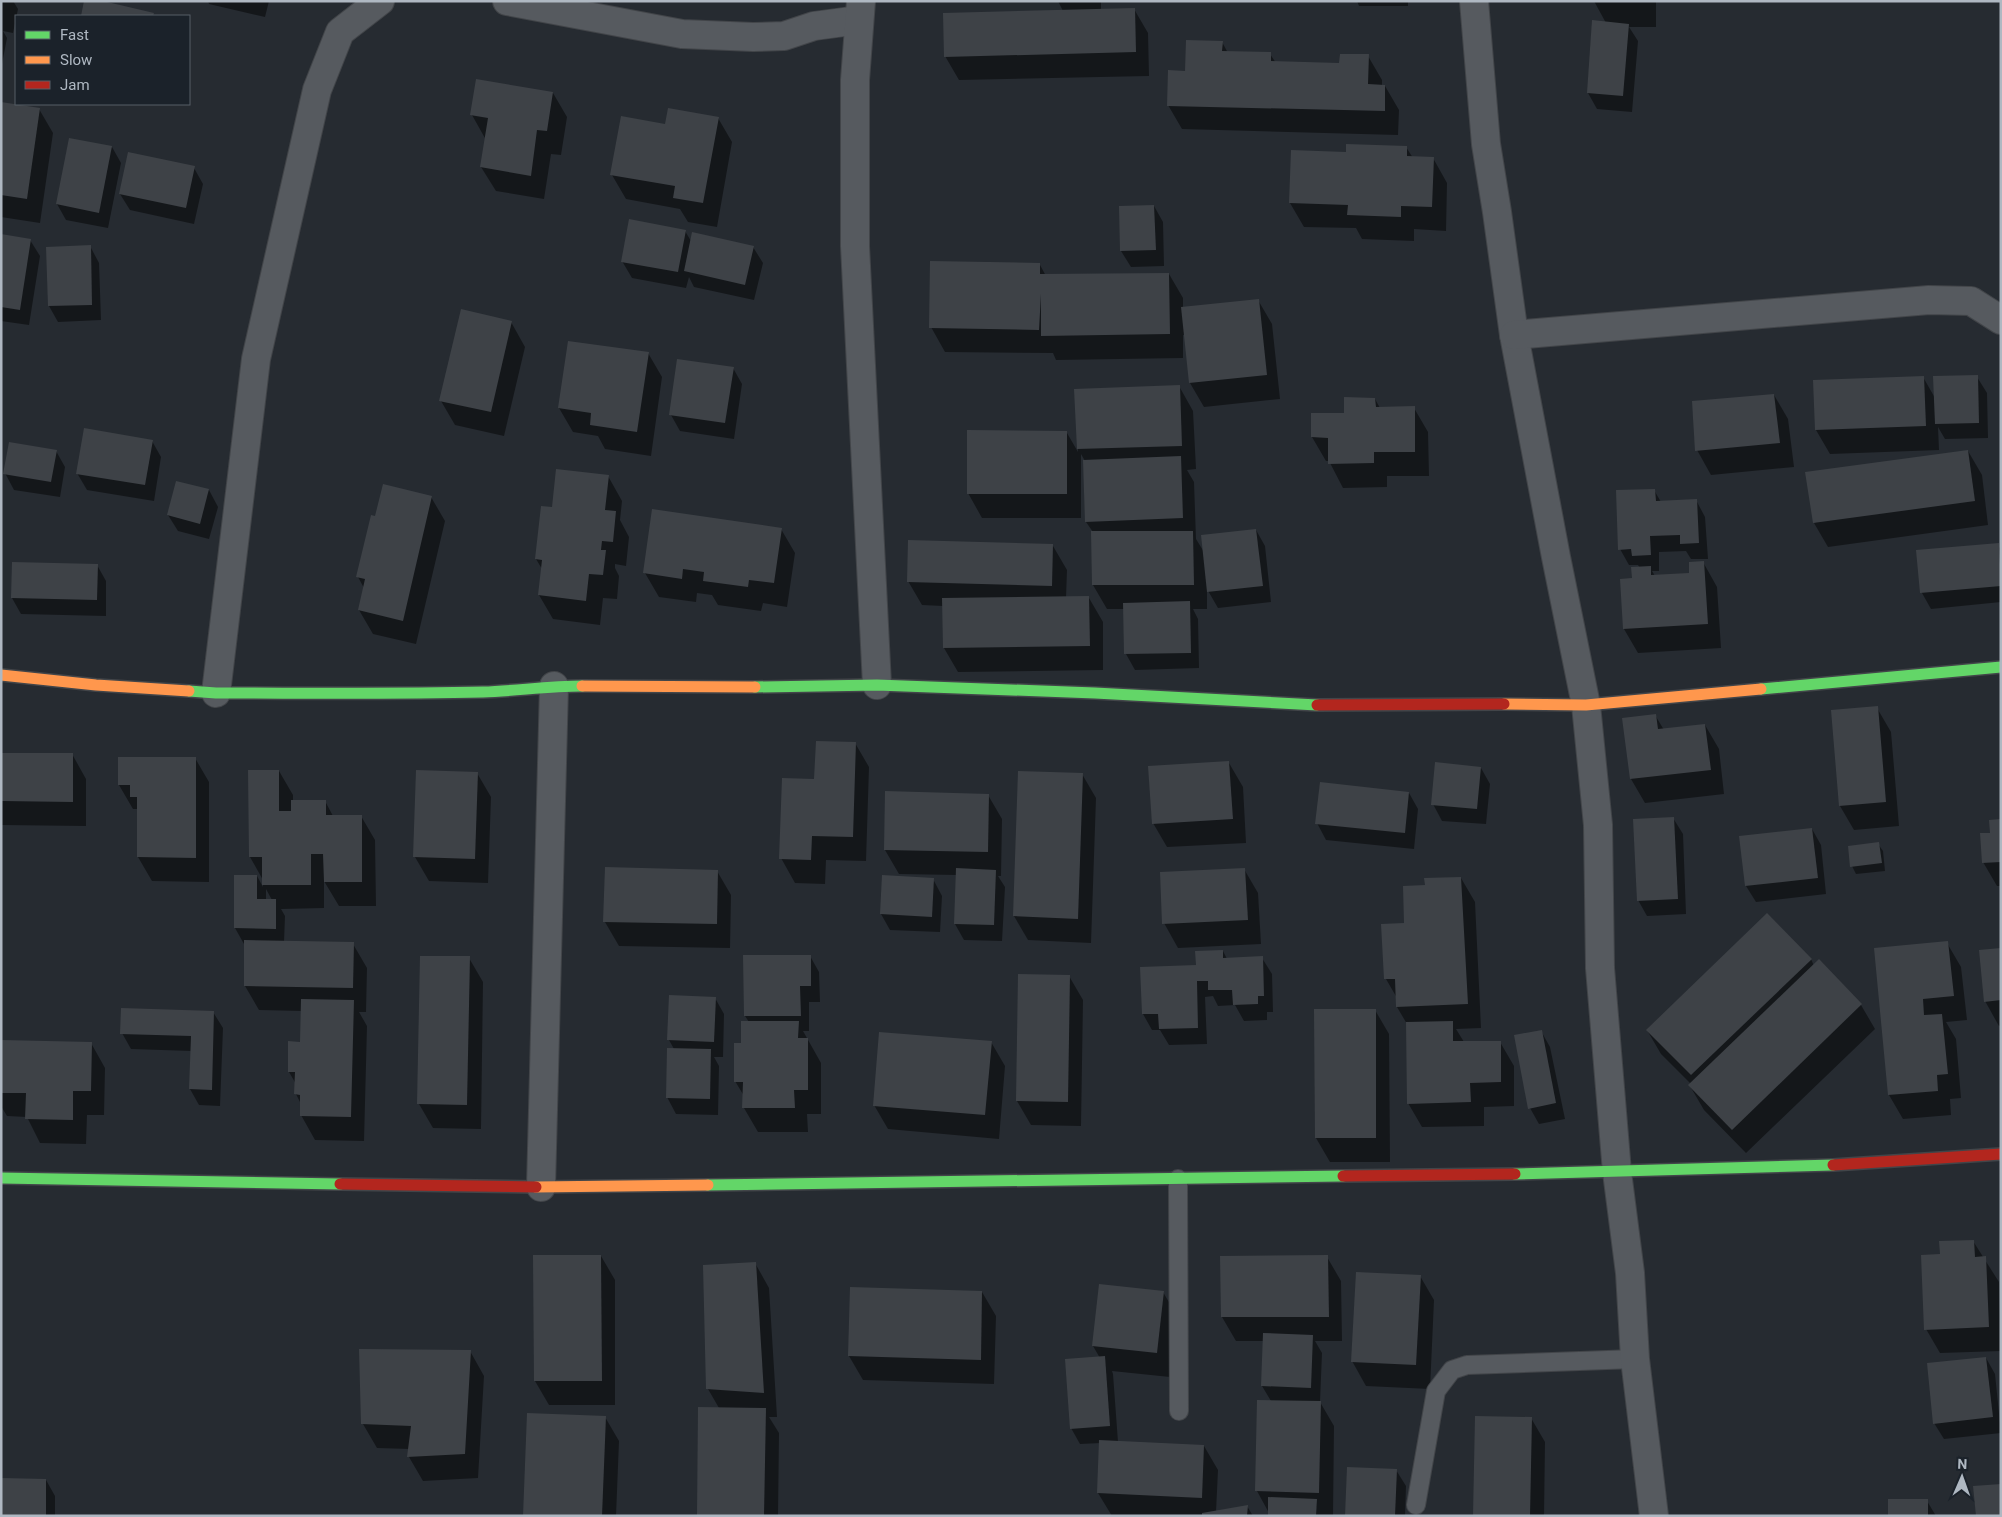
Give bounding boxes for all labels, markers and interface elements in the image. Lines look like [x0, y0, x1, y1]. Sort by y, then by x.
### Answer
legend [15, 15, 190, 105]
text: Fast [60, 26, 89, 44]
text: Slow [60, 51, 92, 69]
text: Jam [60, 76, 90, 94]
north arrow [1937, 1452, 1987, 1502]
text: N [1957, 1456, 1968, 1472]

